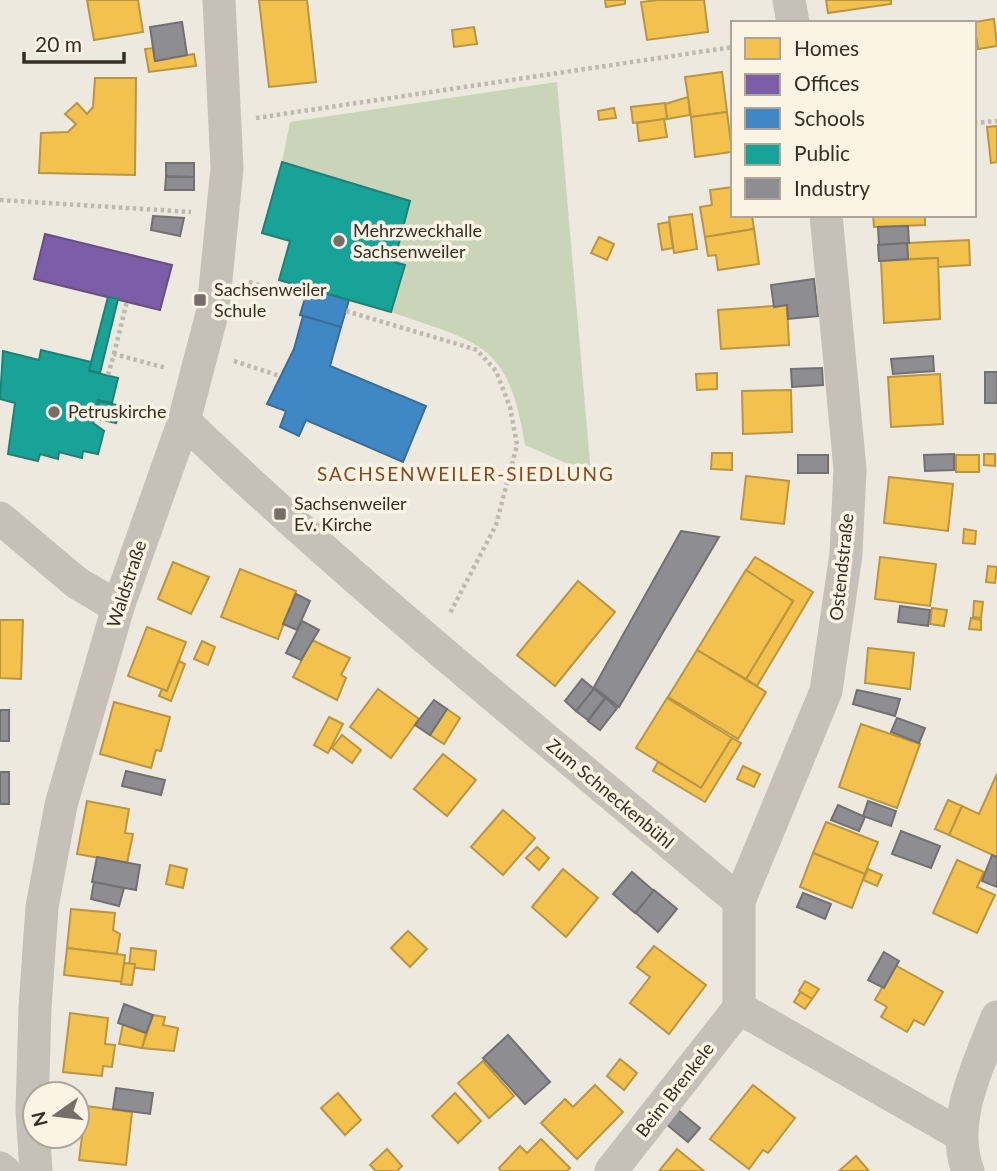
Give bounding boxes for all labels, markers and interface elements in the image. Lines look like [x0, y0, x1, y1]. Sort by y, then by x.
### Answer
scale bar [24, 21, 124, 65]
legend [731, 21, 976, 217]
text: 20 m [35, 31, 82, 56]
text: Homes [794, 35, 859, 60]
text: Offices [794, 70, 859, 95]
text: Schools [794, 105, 865, 130]
text: Public [794, 140, 850, 165]
text: Industry [794, 175, 870, 200]
place label: Mehrzweckhalle Sachsenweiler [353, 219, 482, 262]
marker: Mehrzweckhalle Sachsenweiler [331, 233, 347, 249]
place label: Sachsenweiler Schule [214, 278, 327, 321]
marker: Sachsenweiler Schule [192, 292, 208, 308]
place label: Petruskirche [68, 400, 166, 422]
marker: Petruskirche [46, 404, 62, 420]
district label: SACHSENWEILER-SIEDLUNG [317, 462, 615, 485]
place label: Sachsenweiler Ev. Kirche [294, 492, 407, 535]
marker: Sachsenweiler Ev. Kirche [272, 506, 288, 522]
street label: Ostendstraße [824, 512, 858, 622]
street label: Waldstraße [102, 537, 150, 630]
street label: Zum Schneckenbühl [543, 734, 679, 853]
street label: Beim Brenkele [631, 1038, 718, 1141]
north arrow [21, 1080, 91, 1150]
text: N [26, 1109, 52, 1129]

